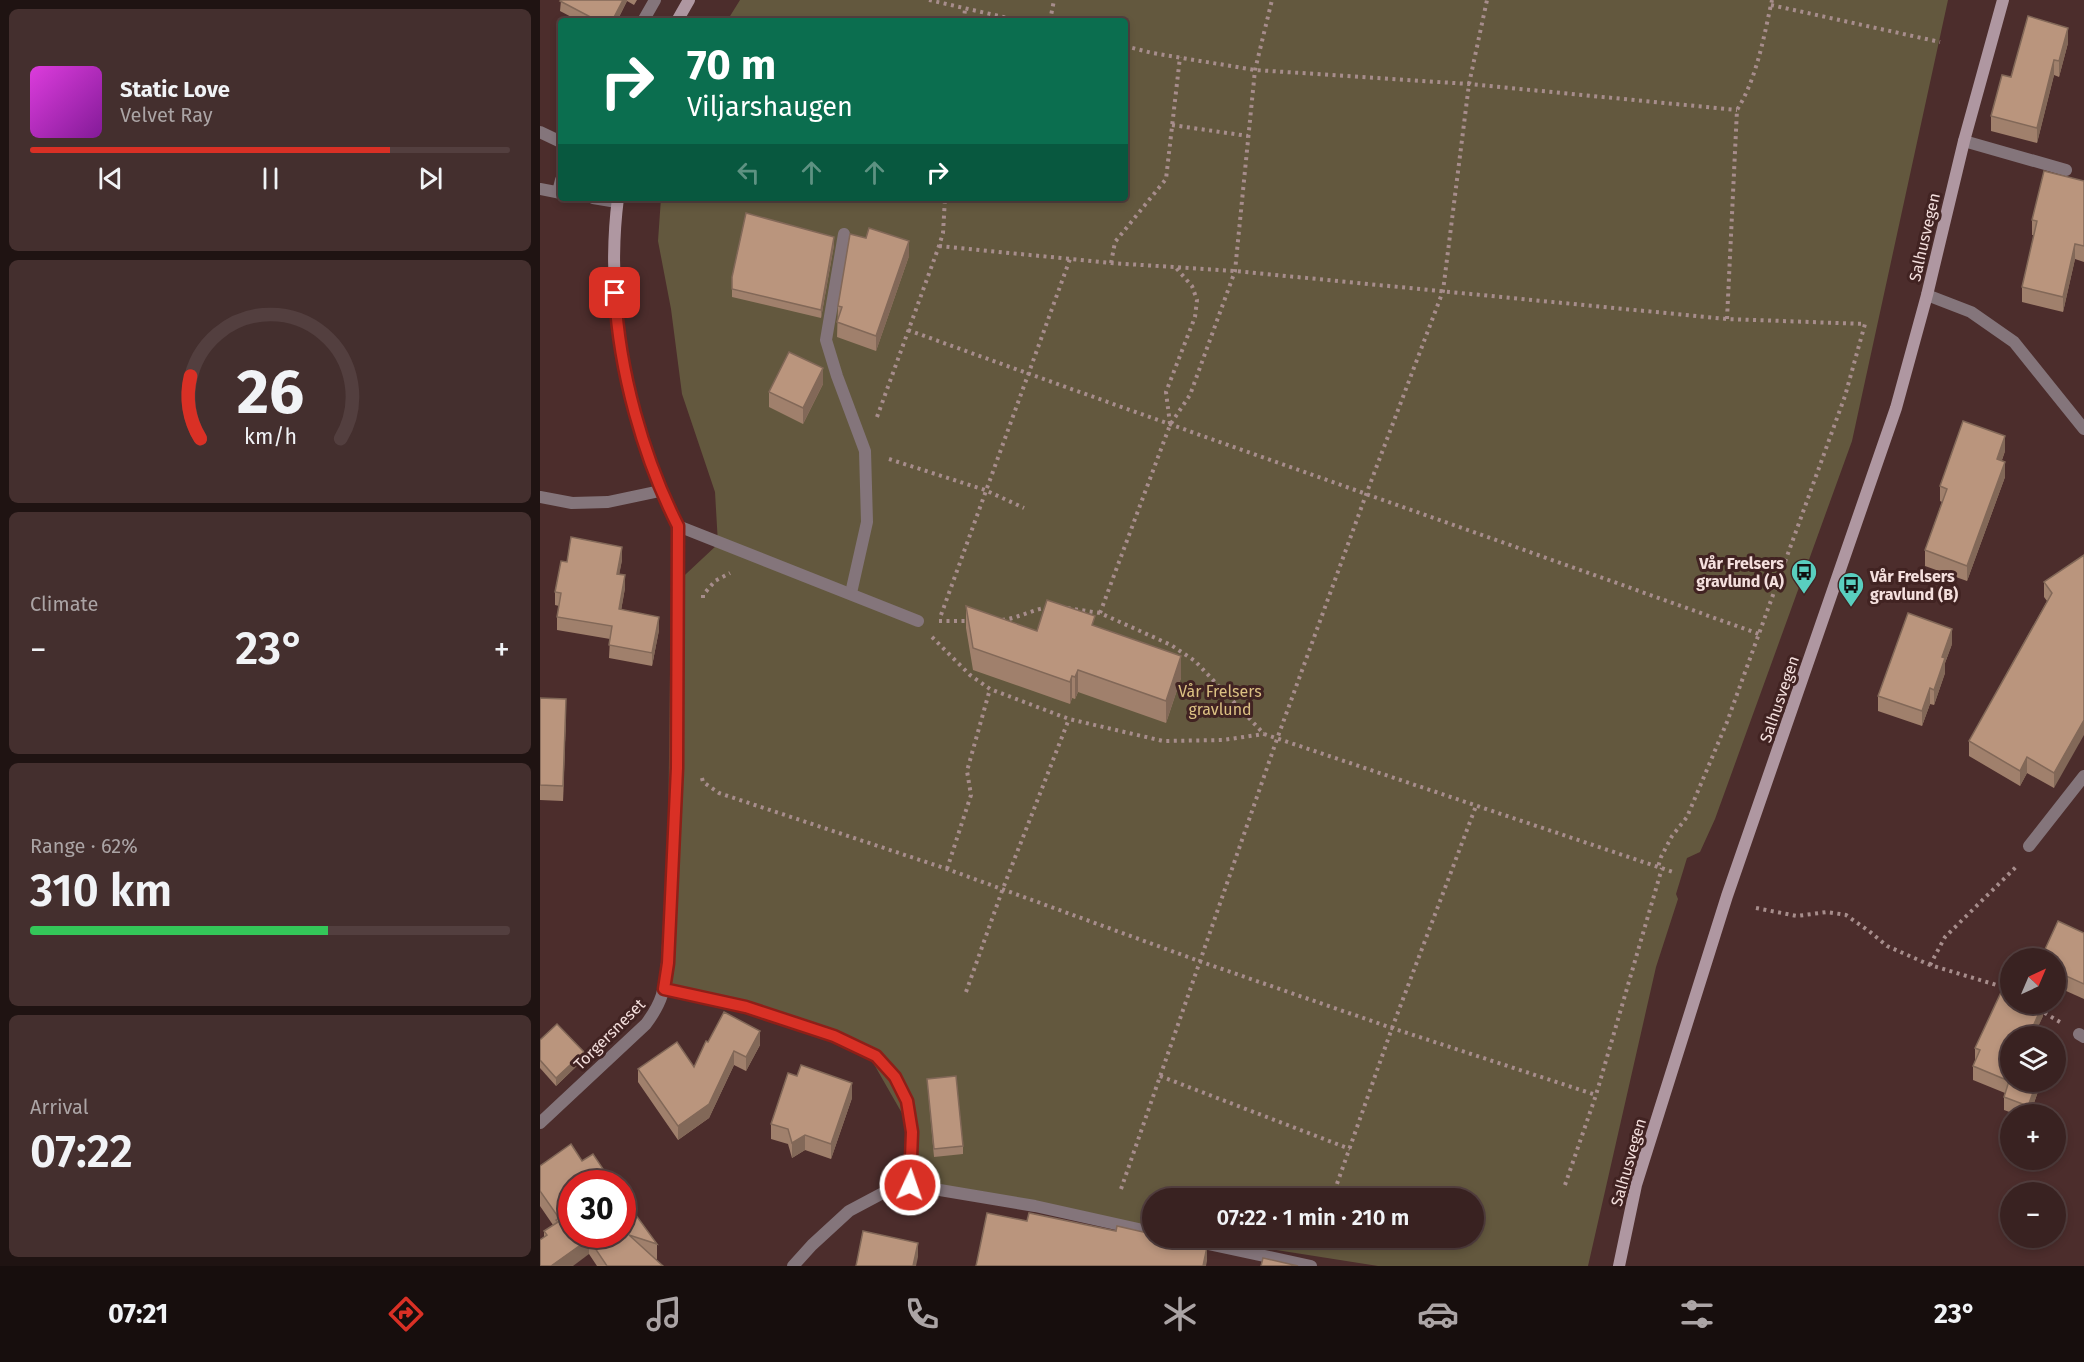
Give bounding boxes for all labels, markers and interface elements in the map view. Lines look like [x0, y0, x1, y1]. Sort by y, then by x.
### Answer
text: 70 m [687, 40, 776, 90]
icon: right [588, 42, 666, 120]
text: Static Love [120, 76, 230, 103]
text: Viljarshaugen [687, 91, 853, 123]
text: Velvet Ray [120, 103, 213, 127]
icon: left [732, 156, 765, 189]
icon: ahead [795, 156, 828, 189]
icon: ahead [858, 156, 891, 189]
icon: right [921, 156, 954, 189]
icon: previous [94, 162, 127, 195]
icon: pause [254, 162, 287, 195]
icon: next [414, 162, 447, 195]
street label: Salhusvegen [1905, 191, 1944, 283]
pin [589, 267, 640, 318]
icon: arrive [598, 276, 631, 309]
text: 26 [236, 355, 304, 430]
text: km/h [243, 424, 297, 450]
place label: Vår Frelsers gravlund (A) [1696, 554, 1784, 591]
bus stop icon: Vår Frelsers gravlund (A) [1789, 557, 1819, 595]
place label: Vår Frelsers gravlund (B) [1869, 567, 1958, 604]
bus stop icon: Vår Frelsers gravlund (B) [1836, 570, 1866, 608]
text: Climate [30, 592, 98, 616]
text: 23° [235, 622, 305, 676]
text: − [30, 630, 47, 670]
text: + [494, 630, 510, 670]
street label: Salhusvegen [1756, 653, 1803, 745]
park label: Vår Frelsers gravlund [1178, 682, 1262, 719]
text: Range · 62% [30, 834, 138, 858]
text: 310 km [30, 864, 172, 918]
north arrow [2000, 948, 2066, 1014]
map controls [2000, 948, 2066, 1248]
street label: Torgersneset [570, 995, 649, 1074]
button: layers [2000, 1026, 2066, 1092]
text: Arrival [30, 1095, 89, 1119]
button: + [2000, 1104, 2066, 1170]
street label: Salhusvegen [1607, 1116, 1650, 1208]
text: 07:22 [30, 1125, 133, 1179]
position arrow [878, 1153, 942, 1217]
speed limit sign: 30 [558, 1170, 636, 1248]
button: − [2000, 1182, 2066, 1248]
text: 07:22 · 1 min · 210 m [1217, 1204, 1409, 1231]
icon: directions [385, 1293, 427, 1335]
icon: music [643, 1293, 685, 1335]
icon: phone [901, 1293, 943, 1335]
icon: climate [1159, 1293, 1201, 1335]
icon: car [1417, 1293, 1459, 1335]
icon: filters [1676, 1293, 1718, 1335]
text: 07:21 [108, 1298, 168, 1330]
text: 23° [1934, 1298, 1976, 1330]

